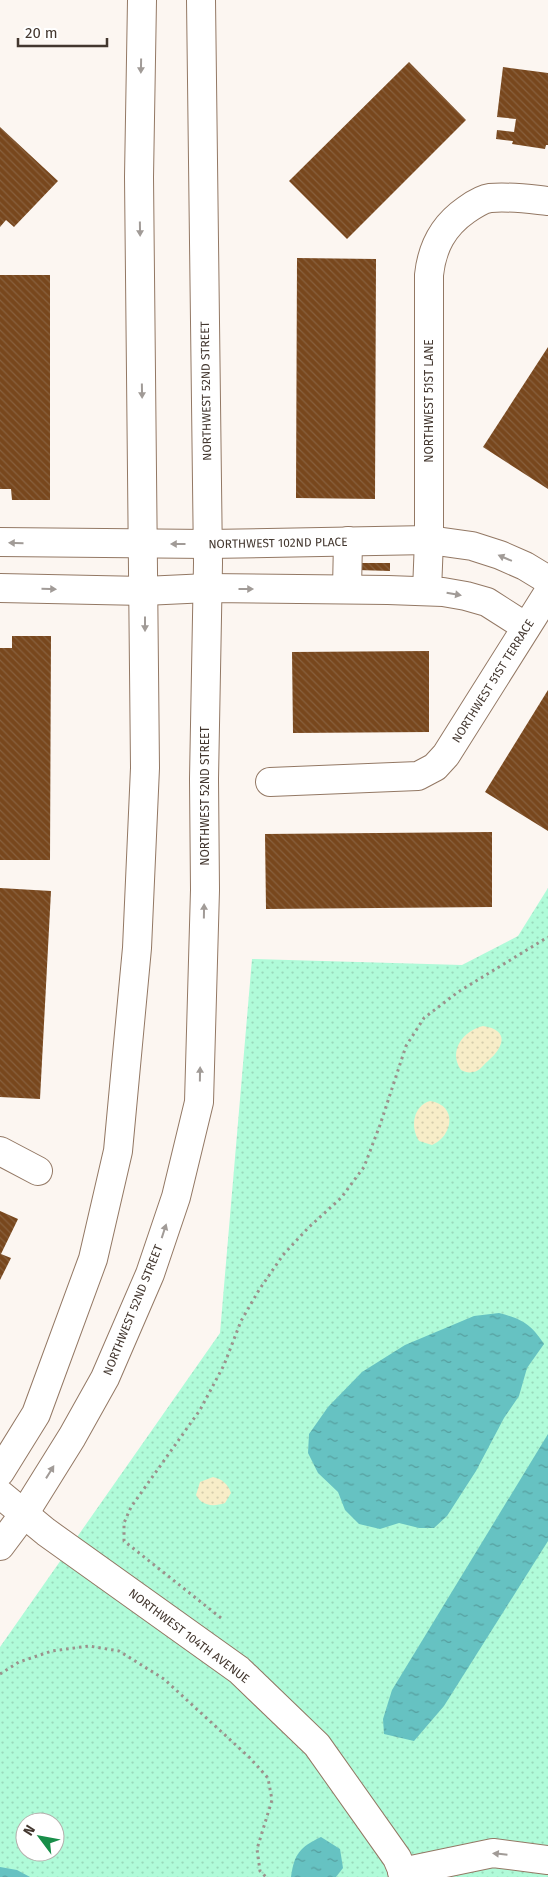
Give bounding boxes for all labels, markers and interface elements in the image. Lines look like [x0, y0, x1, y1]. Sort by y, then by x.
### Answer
scale bar [18, 15, 106, 47]
text: 20 m [25, 24, 58, 42]
one-way arrow [137, 58, 145, 74]
one-way arrow [136, 221, 144, 237]
street label: NORTHWEST 52ND STREET [198, 320, 214, 461]
street label: NORTHWEST 51ST LANE [422, 339, 436, 463]
one-way arrow [138, 383, 146, 399]
street label: NORTHWEST 102ND PLACE [208, 535, 348, 551]
one-way arrow [8, 538, 24, 546]
one-way arrow [170, 540, 186, 548]
one-way arrow [498, 553, 512, 561]
one-way arrow [41, 585, 57, 593]
one-way arrow [238, 585, 254, 593]
one-way arrow [446, 590, 462, 598]
one-way arrow [141, 616, 149, 632]
street label: NORTHWEST 51ST TERRACE [449, 617, 537, 745]
street label: NORTHWEST 52ND STREET [198, 725, 212, 866]
one-way arrow [201, 903, 209, 919]
one-way arrow [196, 1065, 204, 1081]
one-way arrow [161, 1224, 169, 1239]
street label: NORTHWEST 52ND STREET [100, 1242, 166, 1377]
one-way arrow [45, 1466, 55, 1479]
street label: NORTHWEST 104TH AVENUE [126, 1586, 252, 1686]
north arrow [15, 1812, 65, 1862]
text: N [20, 1822, 39, 1839]
one-way arrow [491, 1850, 507, 1858]

